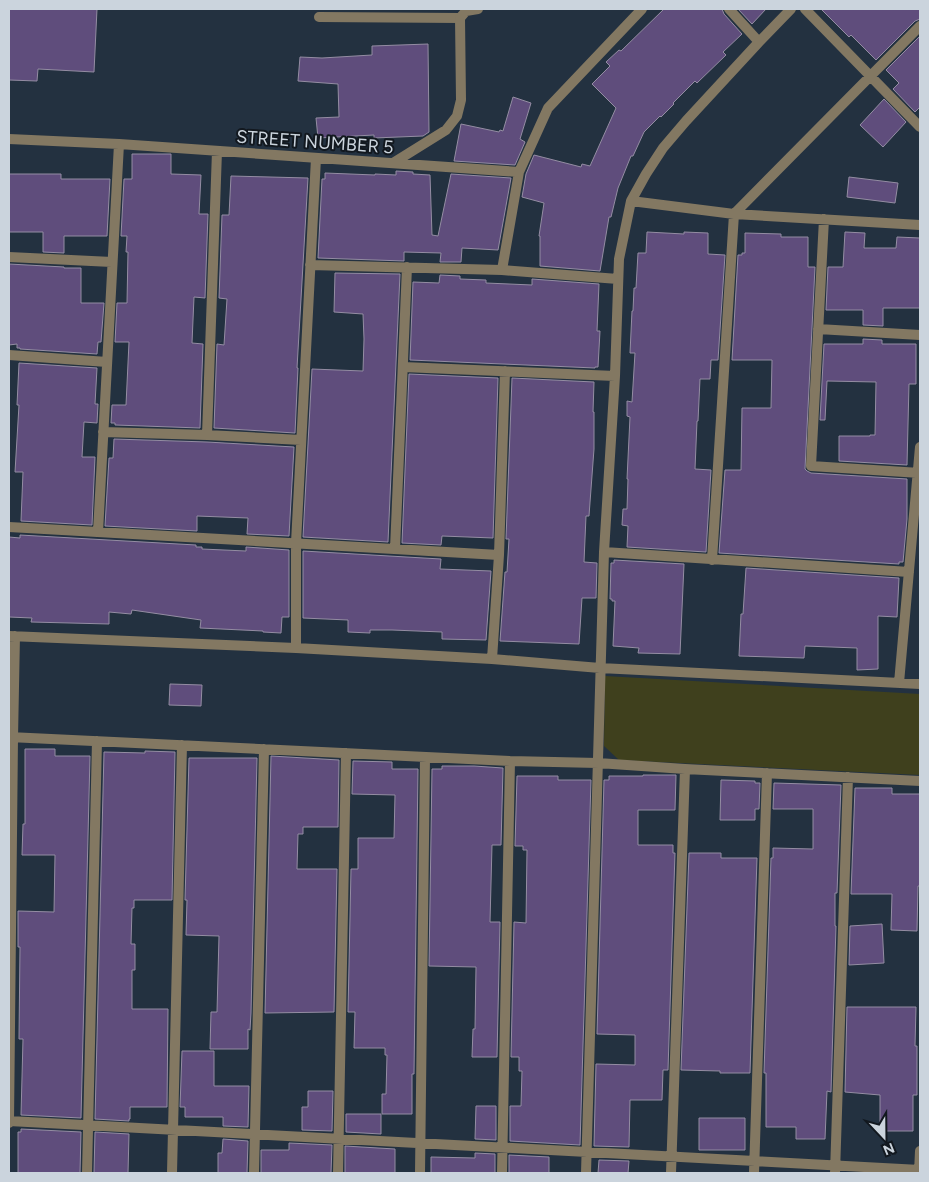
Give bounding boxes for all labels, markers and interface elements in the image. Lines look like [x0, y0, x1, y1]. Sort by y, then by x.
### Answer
street label: STREET NUMBER 5 [236, 126, 394, 158]
north arrow [859, 1112, 909, 1162]
text: N [880, 1139, 897, 1158]

